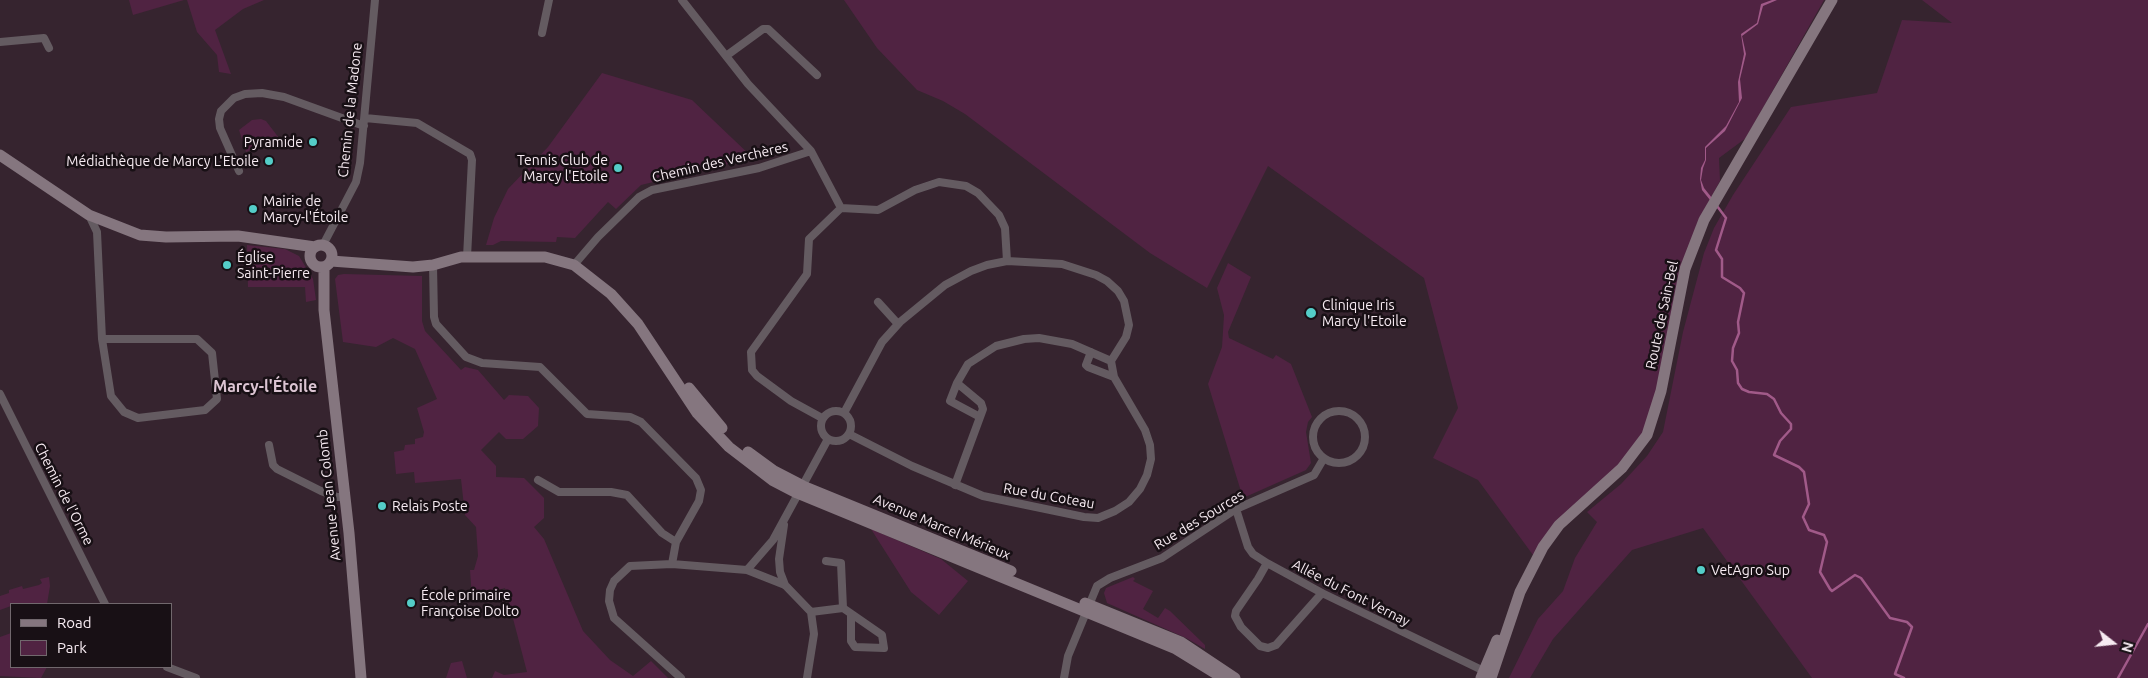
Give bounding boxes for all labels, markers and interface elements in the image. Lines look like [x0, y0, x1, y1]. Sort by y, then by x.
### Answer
street label: Chemin de la Madone [335, 42, 365, 178]
place label: Pyramide [244, 134, 303, 150]
marker: Pyramide [307, 136, 319, 148]
street label: Chemin des Verchères [650, 138, 790, 186]
place label: Tennis Club de Marcy l'Etoile [517, 152, 608, 184]
place label: Médiathèque de Marcy L'Etoile [66, 153, 259, 169]
marker: Médiathèque de Marcy L'Etoile [263, 155, 275, 167]
marker: Tennis Club de Marcy l'Etoile [612, 162, 624, 174]
place label: Mairie de Marcy-l'Étoile [263, 193, 348, 226]
marker: Mairie de Marcy-l'Étoile [247, 203, 259, 215]
place label: Église Saint-Pierre [237, 249, 310, 282]
marker: Église Saint-Pierre [221, 259, 233, 271]
street label: Route de Sain-Bel [1642, 259, 1682, 371]
place label: Clinique Iris Marcy l'Etoile [1322, 297, 1407, 330]
marker: Clinique Iris Marcy l'Etoile [1304, 306, 1318, 320]
district label: Marcy-l'Étoile [213, 377, 317, 397]
street label: Avenue Jean Colomb [314, 428, 344, 562]
street label: Chemin de l'Orme [31, 440, 97, 548]
street label: Rue du Coteau [1002, 480, 1096, 512]
street label: Rue des Sources [1151, 487, 1247, 553]
street label: Avenue Marcel Mérieux [871, 490, 1013, 564]
place label: Relais Poste [392, 498, 468, 514]
marker: Relais Poste [376, 500, 388, 512]
street label: Allée du Font Vernay [1289, 556, 1413, 630]
place label: VetAgro Sup [1711, 562, 1790, 578]
marker: VetAgro Sup [1695, 564, 1707, 576]
place label: École primaire Françoise Dolto [421, 587, 519, 620]
marker: École primaire Françoise Dolto [405, 597, 417, 609]
legend [10, 603, 172, 668]
text: Road [57, 614, 92, 631]
north arrow [2088, 618, 2138, 668]
text: Park [57, 639, 87, 656]
text: N [2118, 640, 2137, 654]

